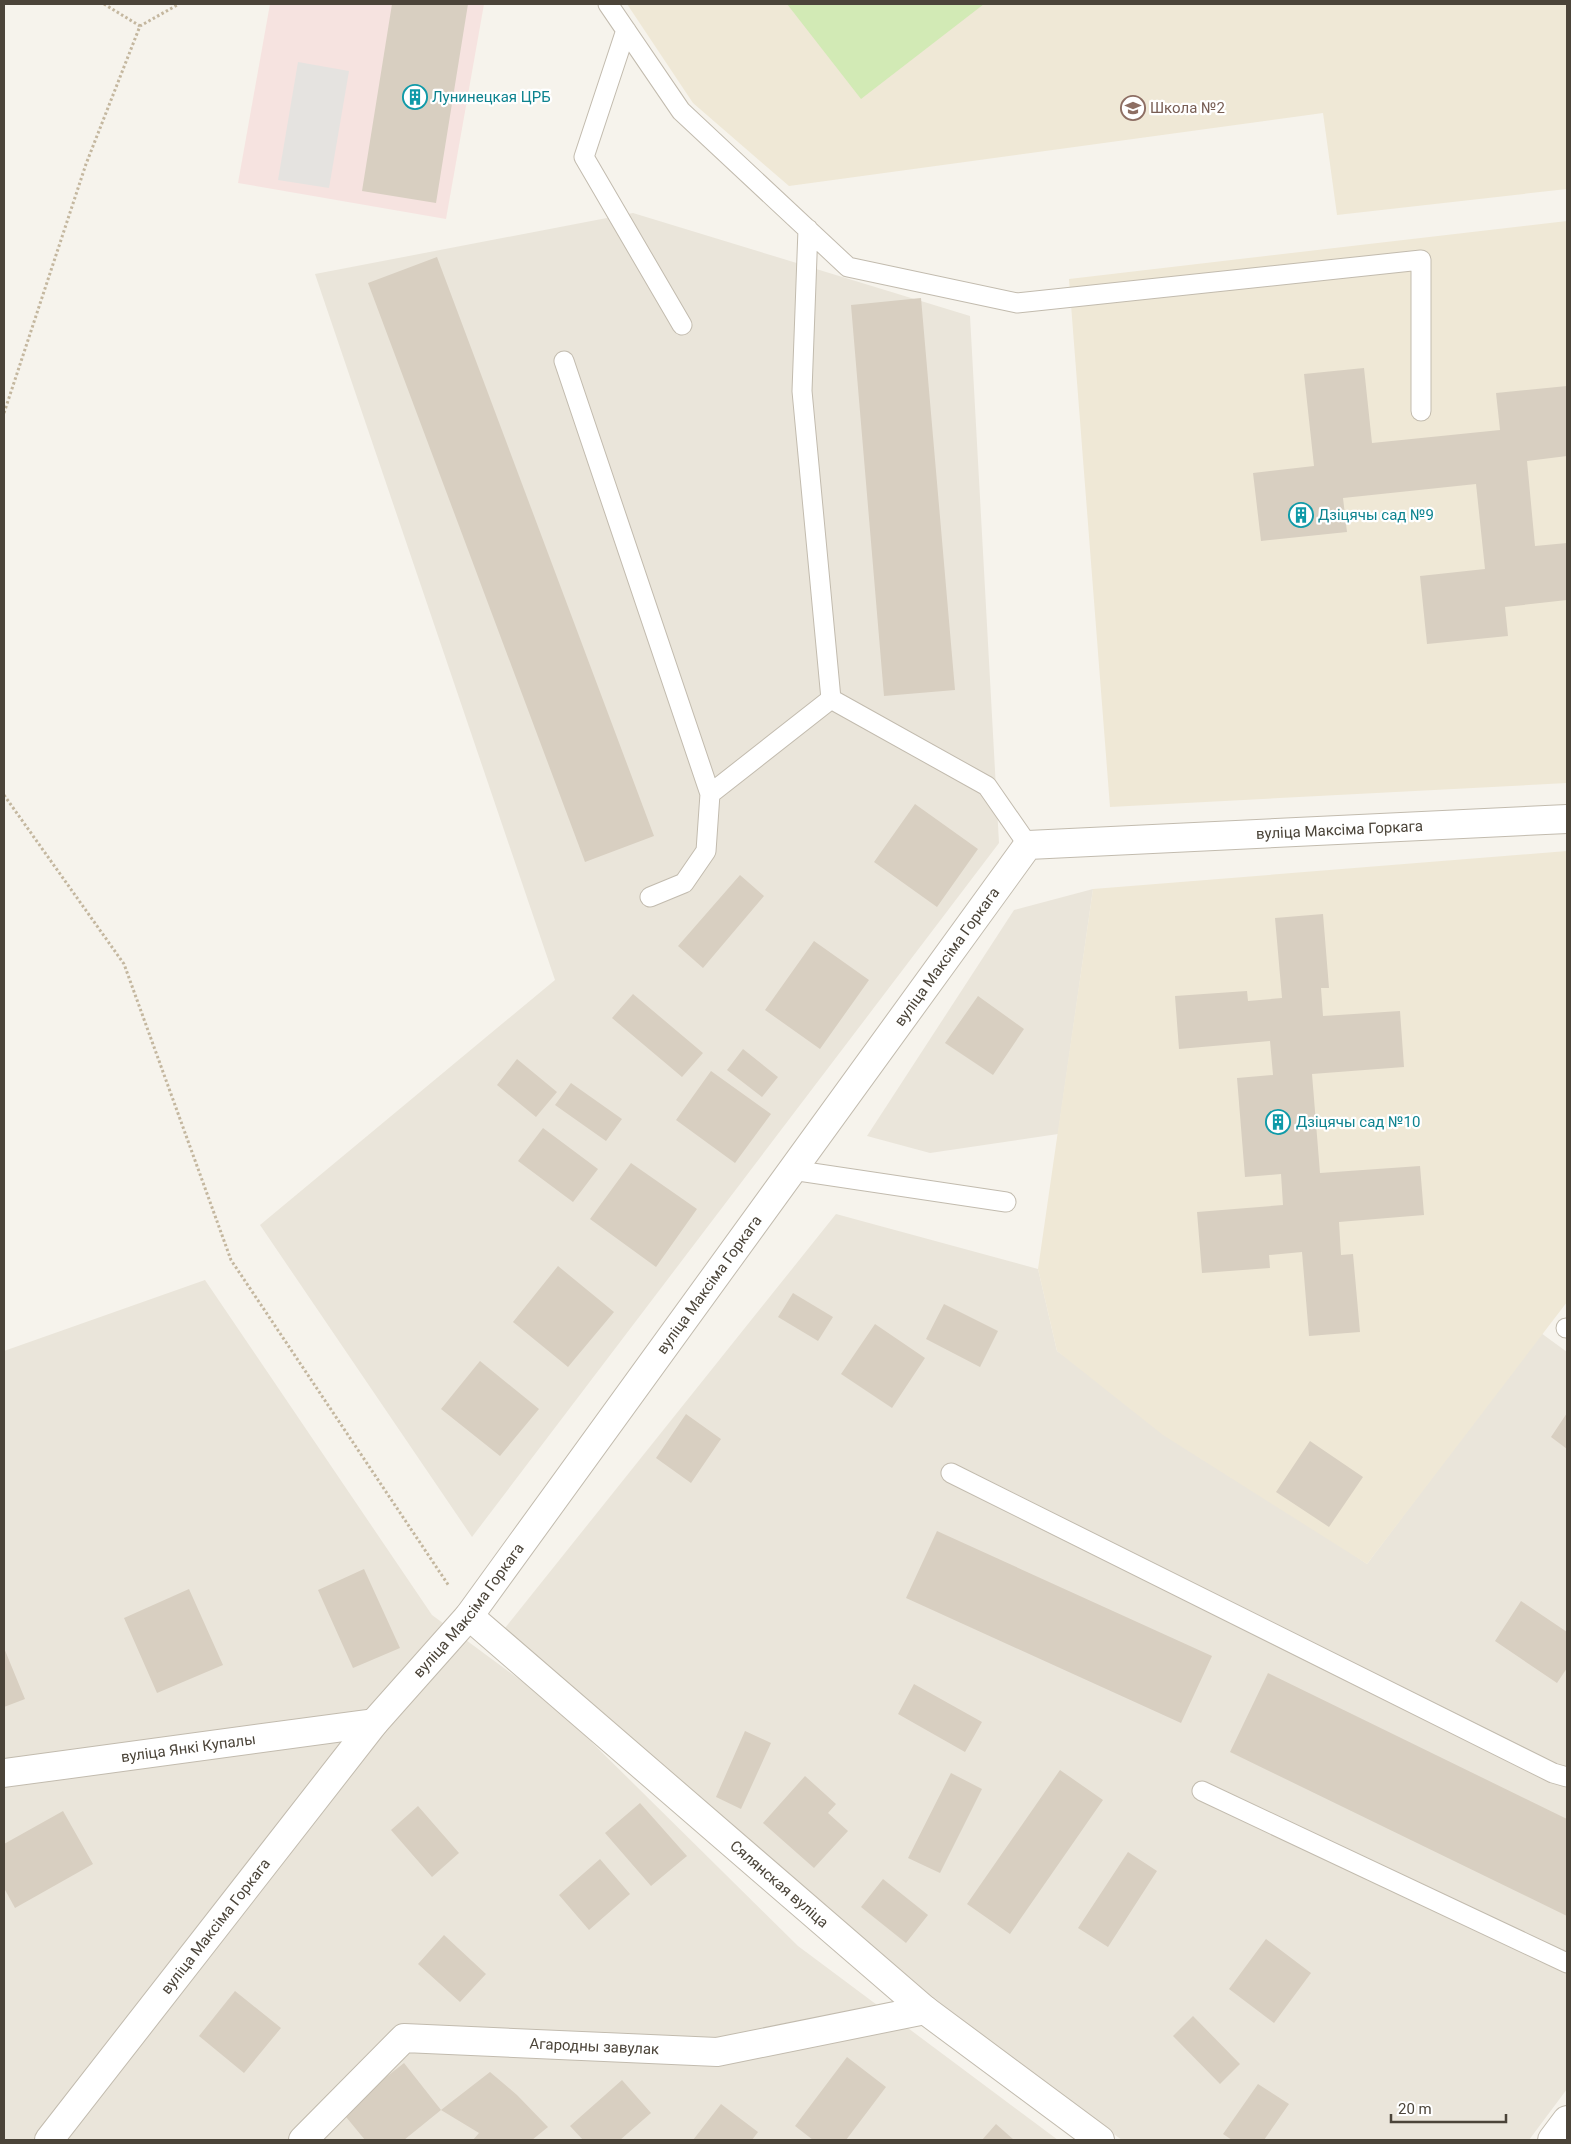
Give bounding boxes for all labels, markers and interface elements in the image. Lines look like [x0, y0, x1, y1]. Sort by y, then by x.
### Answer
building icon: Лунинецкая ЦРБ [402, 84, 428, 110]
place label: Лунинецкая ЦРБ [432, 88, 551, 106]
school or university icon: Школа №2 [1120, 95, 1146, 121]
place label: Школа №2 [1150, 99, 1225, 117]
building icon: Дзіцячы сад №9 [1288, 502, 1314, 528]
place label: Дзіцячы сад №9 [1318, 506, 1434, 524]
street label: вуліца Максіма Горкага [1256, 817, 1423, 843]
street label: вуліца Максіма Горкага [891, 884, 1003, 1030]
building icon: Дзіцячы сад №10 [1265, 1109, 1291, 1135]
place label: Дзіцячы сад №10 [1296, 1113, 1420, 1131]
street label: вуліца Максіма Горкага [653, 1212, 766, 1358]
street label: вуліца Максіма Горкага [410, 1540, 528, 1681]
street label: вуліца Янкі Купалы [120, 1730, 257, 1766]
street label: Сялянская вуліца [726, 1837, 832, 1932]
street label: вуліца Максіма Горкага [157, 1855, 274, 1998]
street label: Агародны завулак [529, 2035, 660, 2058]
scale bar [1391, 2092, 1506, 2124]
text: 20 m [1398, 2100, 1432, 2118]

